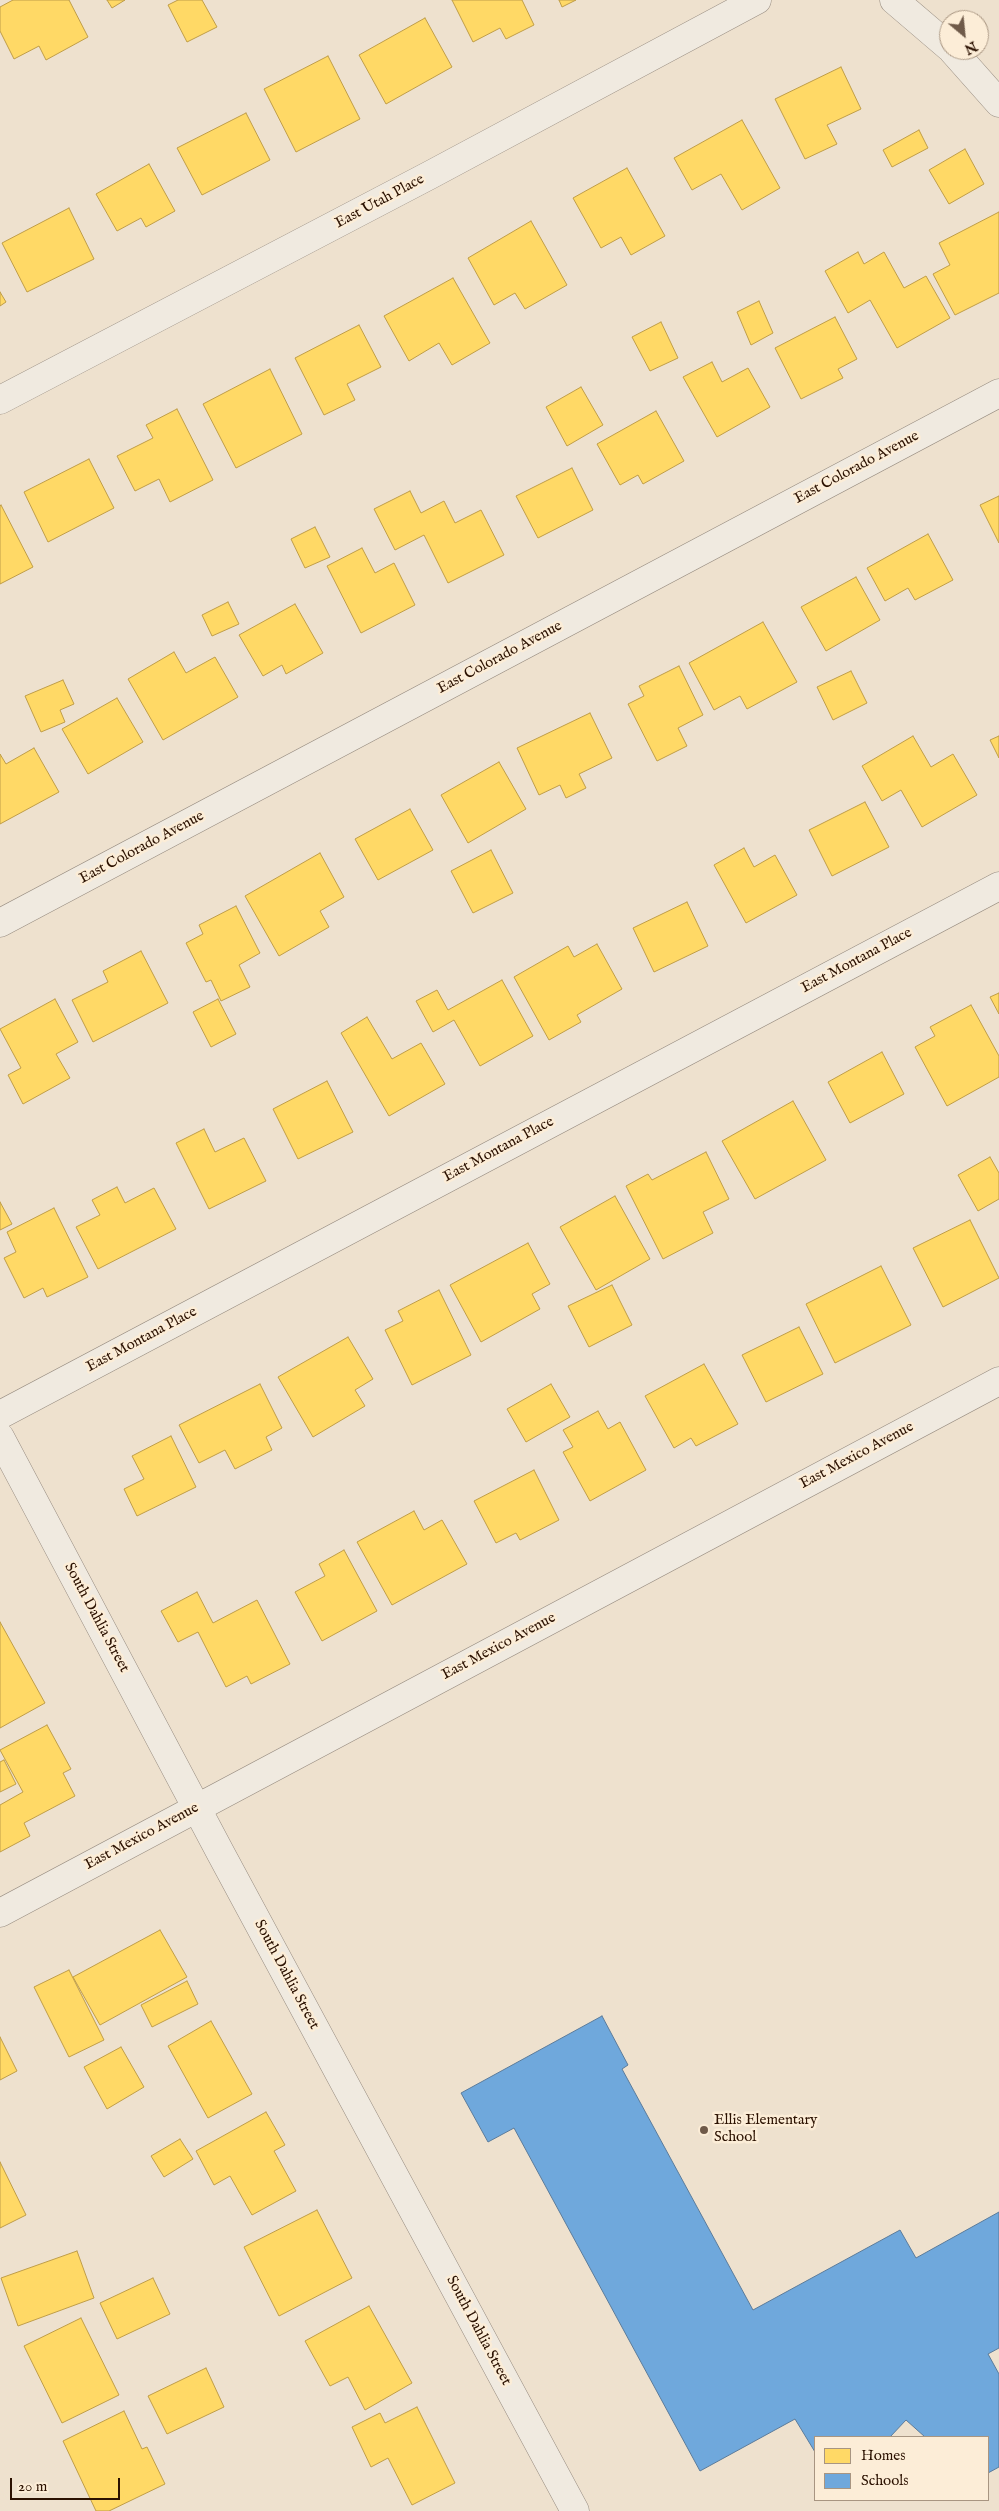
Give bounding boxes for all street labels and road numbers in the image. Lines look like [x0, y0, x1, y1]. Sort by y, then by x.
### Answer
street label: East Utah Place [332, 171, 428, 233]
street label: East Colorado Avenue [792, 428, 922, 508]
street label: East Colorado Avenue [435, 618, 565, 698]
street label: East Colorado Avenue [77, 808, 207, 888]
street label: East Montana Place [799, 924, 915, 998]
street label: East Montana Place [441, 1113, 557, 1187]
street label: East Montana Place [84, 1303, 200, 1377]
street label: East Mexico Avenue [797, 1418, 917, 1494]
street label: South Dahlia Street [60, 1560, 132, 1676]
street label: East Mexico Avenue [439, 1609, 559, 1685]
street label: East Mexico Avenue [82, 1799, 202, 1875]
street label: South Dahlia Street [250, 1917, 322, 2033]
street label: South Dahlia Street [442, 2273, 514, 2389]

